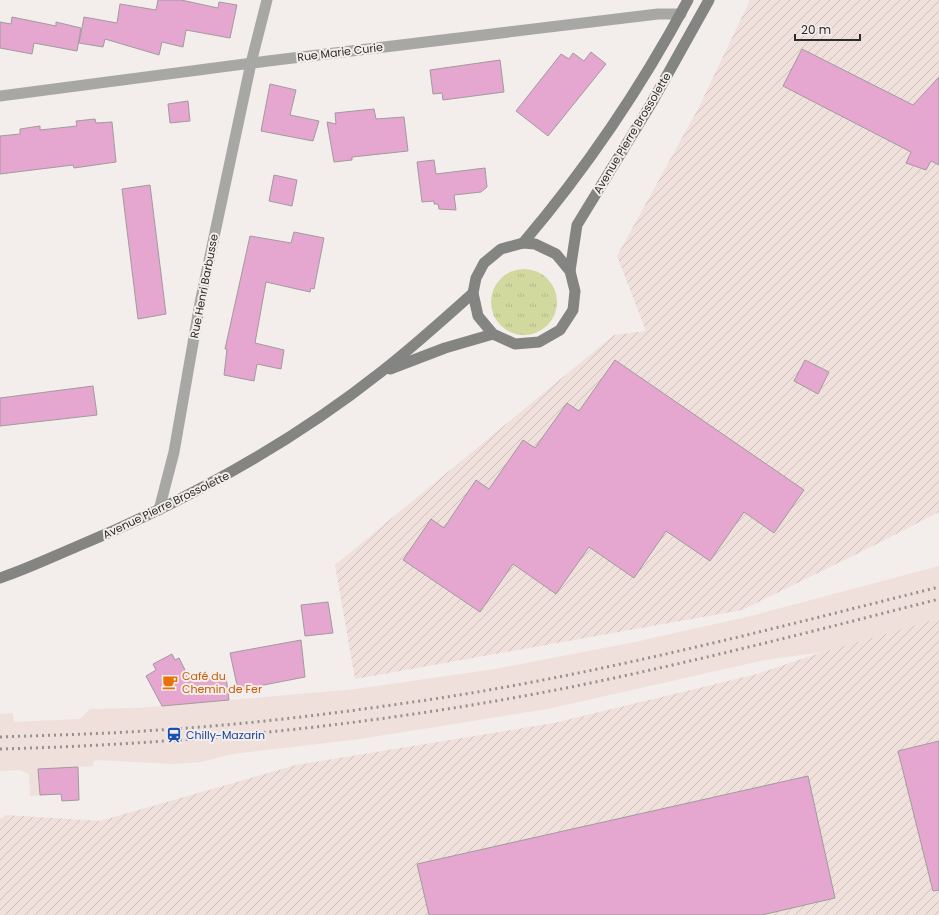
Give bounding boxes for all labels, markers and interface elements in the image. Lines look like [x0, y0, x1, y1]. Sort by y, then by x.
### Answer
scale bar [795, 16, 860, 42]
text: 20 m [801, 21, 831, 38]
street label: Rue Marie Curie [296, 39, 384, 65]
street label: Avenue Pierre Brossolette [589, 69, 675, 197]
street label: Rue Henri Barbusse [186, 232, 222, 339]
street label: Avenue Pierre Brossolette [100, 467, 232, 543]
place label: Café du Chemin de Fer [182, 668, 262, 697]
cafe icon: Café du Chemin de Fer [161, 673, 179, 691]
station icon: Chilly-Mazarin [165, 726, 183, 744]
place label: Chilly-Mazarin [186, 727, 265, 743]

